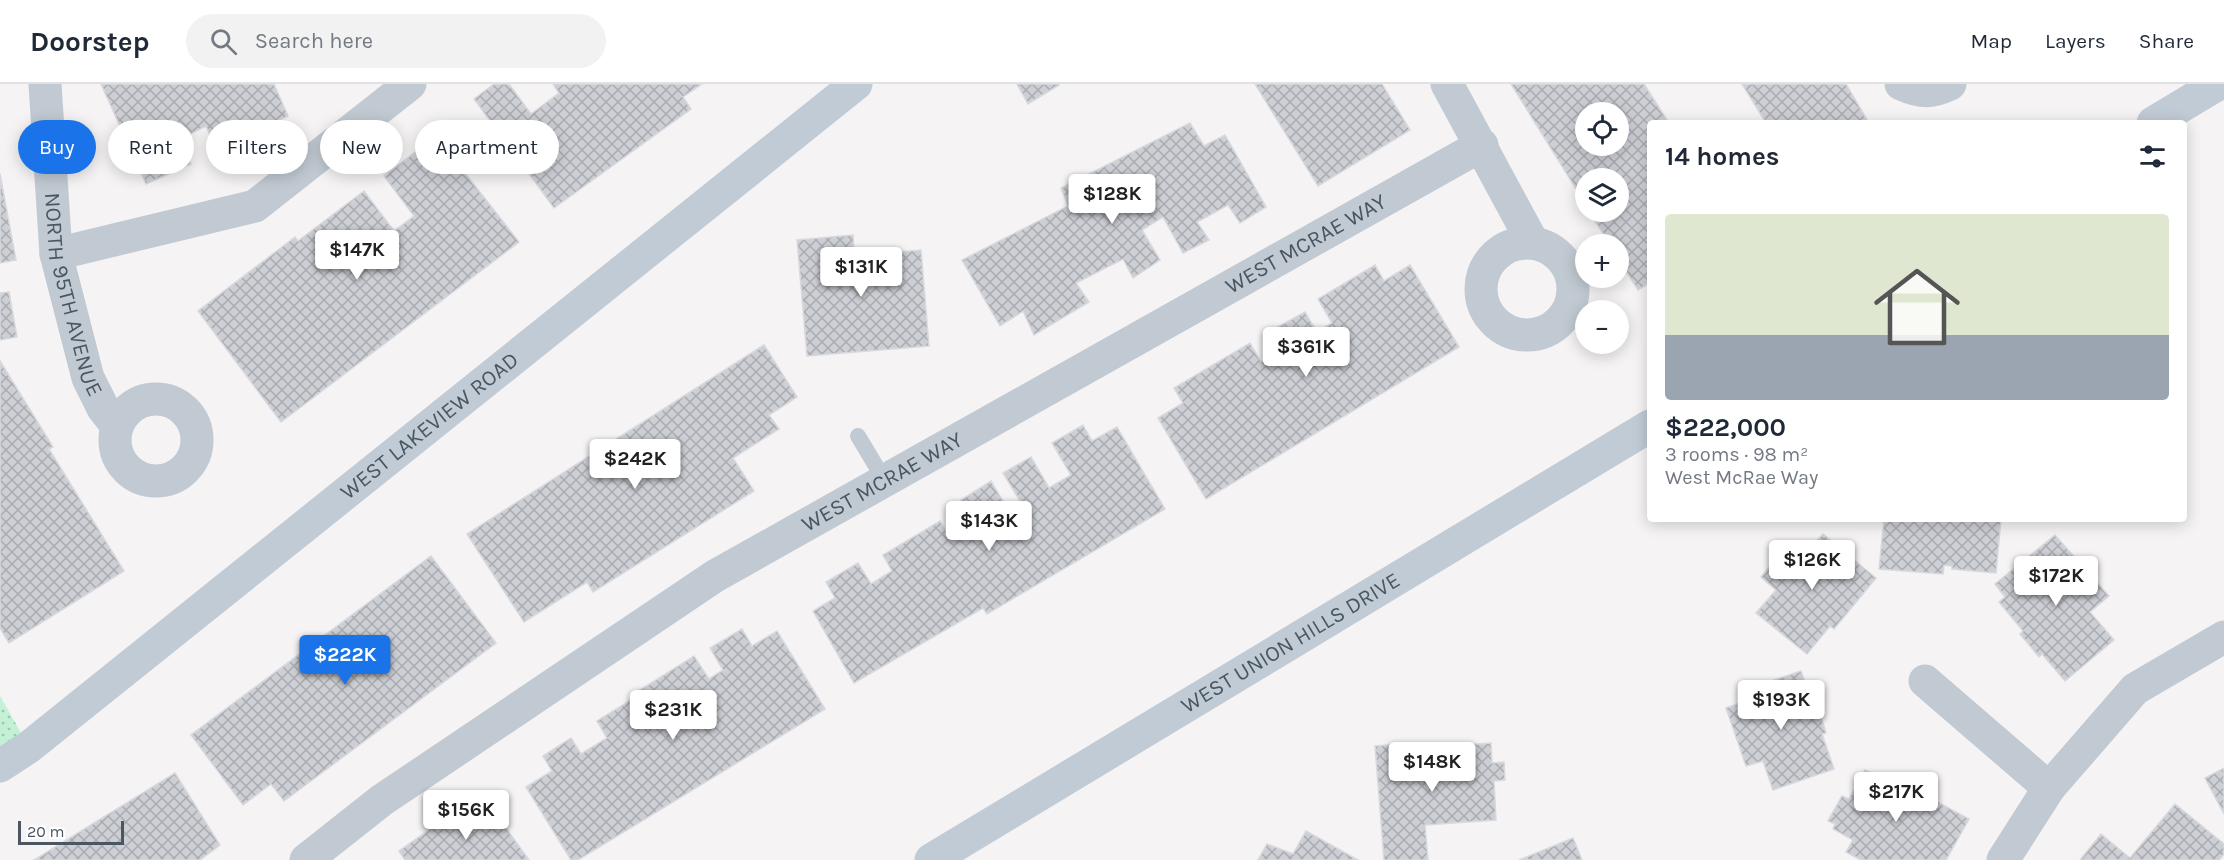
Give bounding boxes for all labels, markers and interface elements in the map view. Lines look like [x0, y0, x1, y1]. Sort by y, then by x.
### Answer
search box [186, 14, 606, 68]
text: Doorstep [30, 25, 150, 58]
icon: search [207, 25, 240, 58]
text: Search here [255, 28, 373, 54]
text: Map [1970, 29, 2012, 53]
text: Layers [2045, 29, 2106, 53]
text: Share [2139, 29, 2194, 53]
map controls [1575, 102, 1629, 354]
button: locate [1575, 102, 1629, 156]
chip: Buy [18, 120, 96, 174]
chip: Rent [108, 120, 194, 174]
chip: Filters [206, 120, 308, 174]
chip: New [320, 120, 403, 174]
chip: Apartment [415, 120, 559, 174]
icon: filters [2136, 140, 2169, 173]
text: 14 homes [1665, 141, 1779, 172]
button: layers [1575, 168, 1629, 222]
pin: $128K [1070, 174, 1154, 225]
text: $128K [1082, 182, 1142, 205]
street label: WEST MCRAE WAY [1221, 188, 1391, 300]
street label: NORTH 95TH AVENUE [39, 192, 108, 401]
pin: $147K [315, 230, 399, 281]
button: + [1575, 234, 1629, 288]
text: $147K [329, 238, 385, 261]
pin: $131K [819, 247, 903, 298]
icon: home [1863, 253, 1971, 361]
text: $131K [834, 255, 888, 278]
button: − [1575, 300, 1629, 354]
pin: $361K [1264, 327, 1348, 378]
text: $361K [1277, 335, 1335, 358]
street label: WEST LAKEVIEW ROAD [335, 347, 524, 505]
text: $222,000 [1665, 412, 1786, 443]
street label: WEST MCRAE WAY [797, 426, 967, 538]
pin: $242K [593, 439, 677, 490]
text: 3 rooms · 98 m² [1665, 443, 1808, 466]
text: $242K [604, 447, 666, 470]
text: West McRae Way [1665, 466, 1818, 489]
pin: $143K [947, 501, 1031, 552]
text: $143K [960, 509, 1018, 532]
pin: $126K [1770, 540, 1854, 591]
text: $126K [1783, 548, 1841, 571]
pin: $172K [2014, 556, 2098, 607]
text: $172K [2028, 564, 2084, 587]
street label: WEST UNION HILLS DRIVE [1177, 567, 1405, 719]
pin: $222K [303, 635, 387, 686]
text: $222K [313, 643, 377, 666]
pin: $193K [1739, 680, 1823, 731]
text: $193K [1752, 688, 1810, 711]
pin: $231K [631, 690, 715, 741]
text: $231K [644, 698, 702, 721]
pin: $148K [1390, 742, 1474, 793]
text: $148K [1403, 750, 1461, 773]
pin: $217K [1854, 772, 1938, 823]
text: $217K [1868, 780, 1924, 803]
pin: $156K [424, 790, 508, 841]
text: $156K [437, 798, 495, 821]
scale bar [18, 818, 124, 846]
text: 20 m [27, 822, 65, 841]

